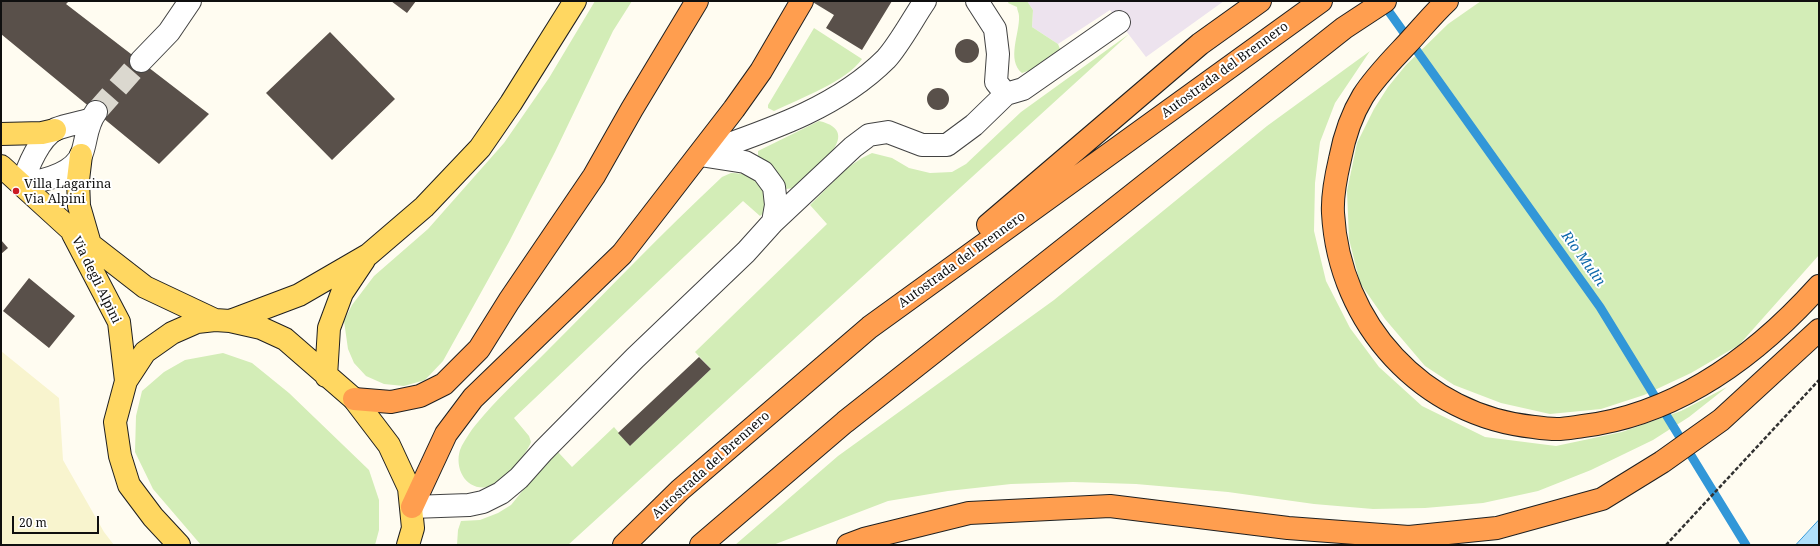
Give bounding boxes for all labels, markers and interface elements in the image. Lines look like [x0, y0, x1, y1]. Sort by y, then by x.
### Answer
street label: Autostrada del Brennero [1159, 19, 1291, 121]
place label: Villa Lagarina Via Alpini [24, 176, 111, 207]
marker: Villa Lagarina Via Alpini [11, 186, 21, 196]
street label: Autostrada del Brennero [896, 209, 1028, 311]
water label: Rio Mulin [1557, 228, 1609, 290]
street label: Via degli Alpini [68, 234, 124, 326]
street label: Autostrada del Brennero [649, 408, 773, 522]
scale bar [14, 508, 101, 534]
text: 20 m [19, 514, 47, 531]

